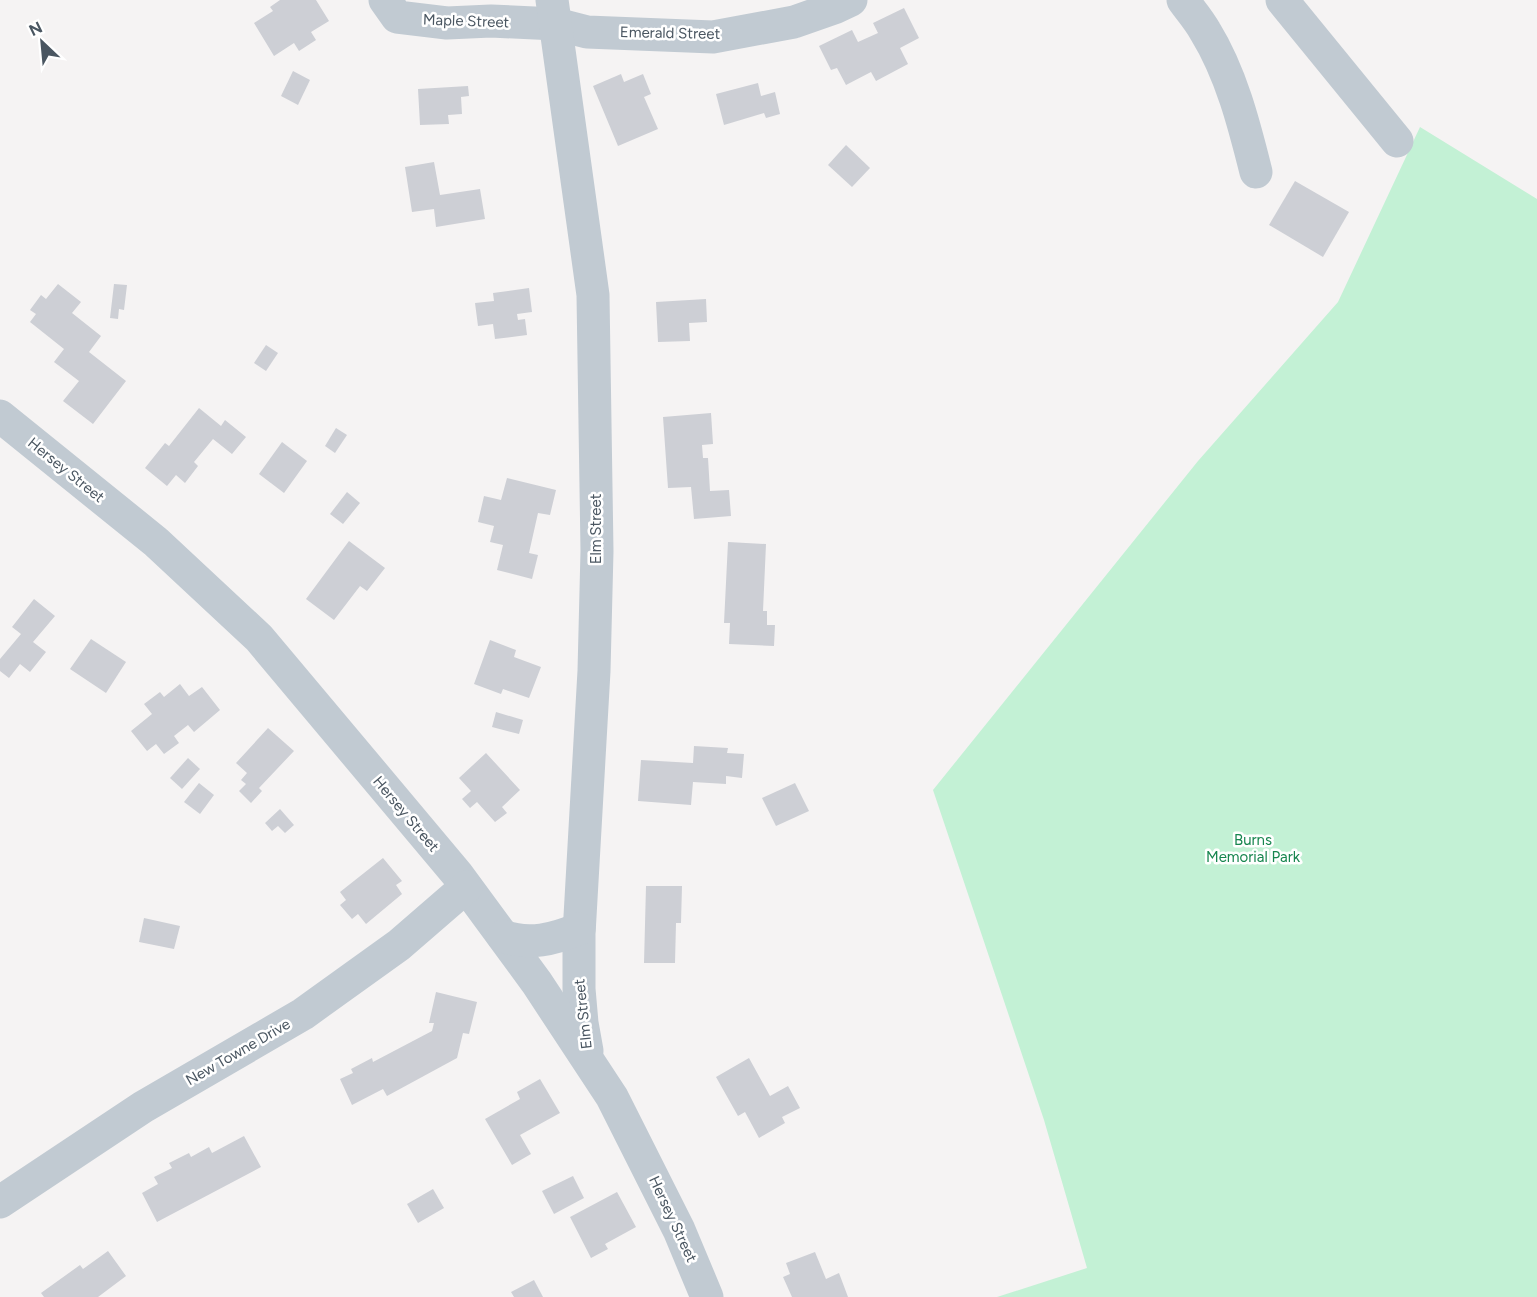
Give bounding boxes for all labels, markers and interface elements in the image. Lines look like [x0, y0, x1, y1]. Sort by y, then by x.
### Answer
street label: Maple Street [423, 10, 510, 32]
north arrow [12, 12, 72, 72]
text: N [26, 18, 45, 40]
street label: Emerald Street [620, 23, 721, 43]
street label: Hersey Street [24, 434, 108, 506]
street label: Elm Street [587, 493, 605, 564]
street label: Hersey Street [369, 773, 443, 856]
park label: Burns Memorial Park [1206, 831, 1301, 866]
street label: Elm Street [570, 978, 596, 1050]
street label: New Towne Drive [183, 1015, 293, 1089]
street label: Hersey Street [645, 1173, 701, 1265]

